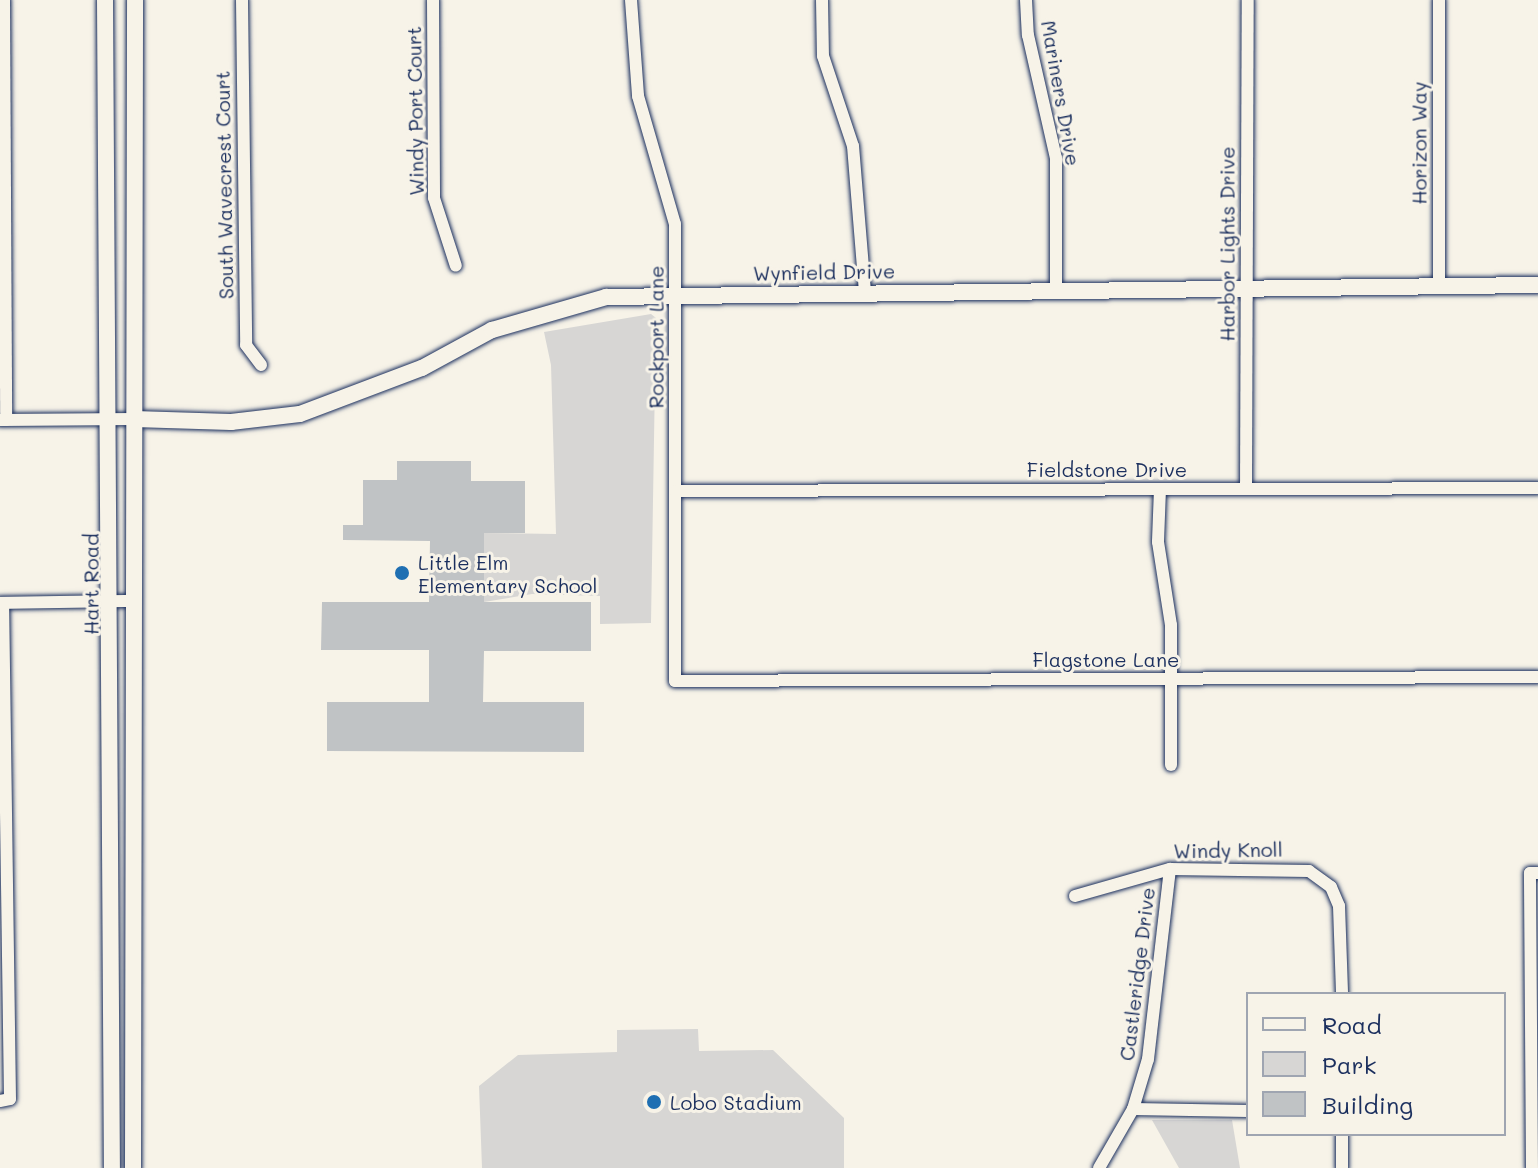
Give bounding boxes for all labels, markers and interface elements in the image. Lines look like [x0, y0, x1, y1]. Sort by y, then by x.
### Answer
street label: Mariners Drive [1036, 19, 1086, 167]
street label: Windy Port Court [402, 26, 428, 196]
street label: South Wavecrest Court [210, 71, 238, 299]
street label: Horizon Way [1407, 81, 1431, 205]
street label: Harbor Lights Drive [1215, 146, 1239, 342]
street label: Wynfield Drive [753, 259, 895, 285]
street label: Rockport Lane [644, 266, 668, 408]
street label: Fieldstone Drive [1027, 457, 1187, 481]
street label: Hart Road [79, 533, 103, 635]
place label: Little Elm Elementary School [418, 550, 597, 597]
marker: Little Elm Elementary School [393, 564, 411, 582]
street label: Flagstone Lane [1033, 647, 1179, 671]
street label: Windy Knoll [1173, 837, 1283, 863]
street label: Castleridge Drive [1114, 886, 1160, 1062]
legend [1246, 992, 1506, 1136]
text: Road [1322, 1009, 1382, 1040]
text: Park [1322, 1049, 1376, 1080]
text: Building [1322, 1089, 1413, 1120]
place label: Lobo Stadium [670, 1090, 802, 1114]
marker: Lobo Stadium [645, 1093, 663, 1111]

